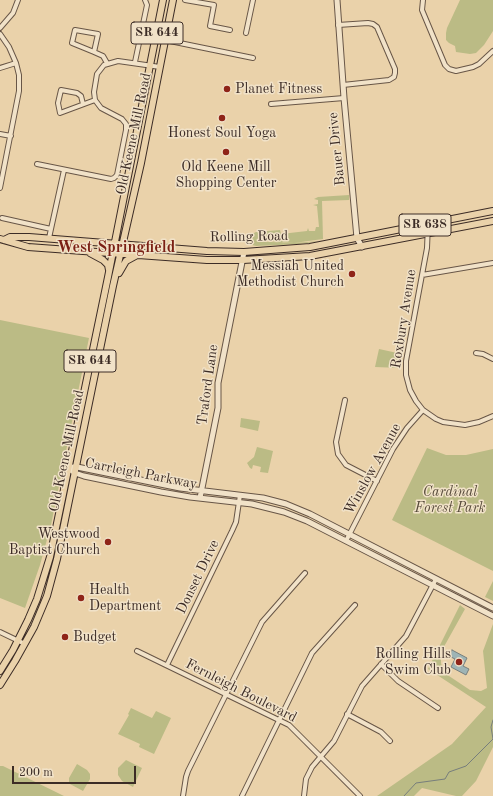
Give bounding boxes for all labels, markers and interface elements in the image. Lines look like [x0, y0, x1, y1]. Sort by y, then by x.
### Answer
road number: SR 644 [131, 22, 183, 44]
street label: Old Keene Mill Road [113, 71, 155, 197]
place label: Planet Fitness [235, 81, 322, 97]
marker: Planet Fitness [222, 84, 232, 94]
street label: Bauer Drive [325, 111, 349, 187]
marker: Honest Soul Yoga [217, 113, 227, 123]
place label: Honest Soul Yoga [168, 125, 276, 141]
marker: Old Keene Mill Shopping Center [221, 147, 231, 157]
place label: Old Keene Mill Shopping Center [175, 159, 277, 192]
road number: SR 638 [399, 214, 451, 236]
street label: Rolling Road [210, 228, 288, 246]
district label: West Springfield [57, 238, 175, 258]
place label: Messiah United Methodist Church [236, 258, 344, 290]
street label: Roxbury Avenue [388, 268, 420, 370]
marker: Messiah United Methodist Church [347, 269, 357, 279]
street label: Traford Lane [194, 343, 222, 427]
road number: SR 644 [64, 350, 116, 372]
street label: Old Keene Mill Road [46, 388, 88, 514]
street label: Winslow Avenue [341, 421, 405, 517]
street label: Carrleigh Parkway [83, 455, 199, 493]
park label: Cardinal Forest Park [415, 484, 485, 516]
place label: Westwood Baptist Church [9, 526, 100, 558]
marker: Westwood Baptist Church [103, 537, 113, 547]
street label: Donset Drive [173, 537, 223, 617]
place label: Health Department [89, 582, 161, 614]
marker: Health Department [76, 593, 86, 603]
place label: Budget [73, 629, 116, 645]
marker: Budget [60, 632, 70, 642]
place label: Rolling Hills Swim Club [375, 646, 451, 678]
street label: Fernleigh Boulevard [183, 656, 299, 726]
marker: Rolling Hills Swim Club [454, 657, 464, 667]
scale bar [14, 758, 138, 784]
text: 200 m [19, 767, 53, 779]

